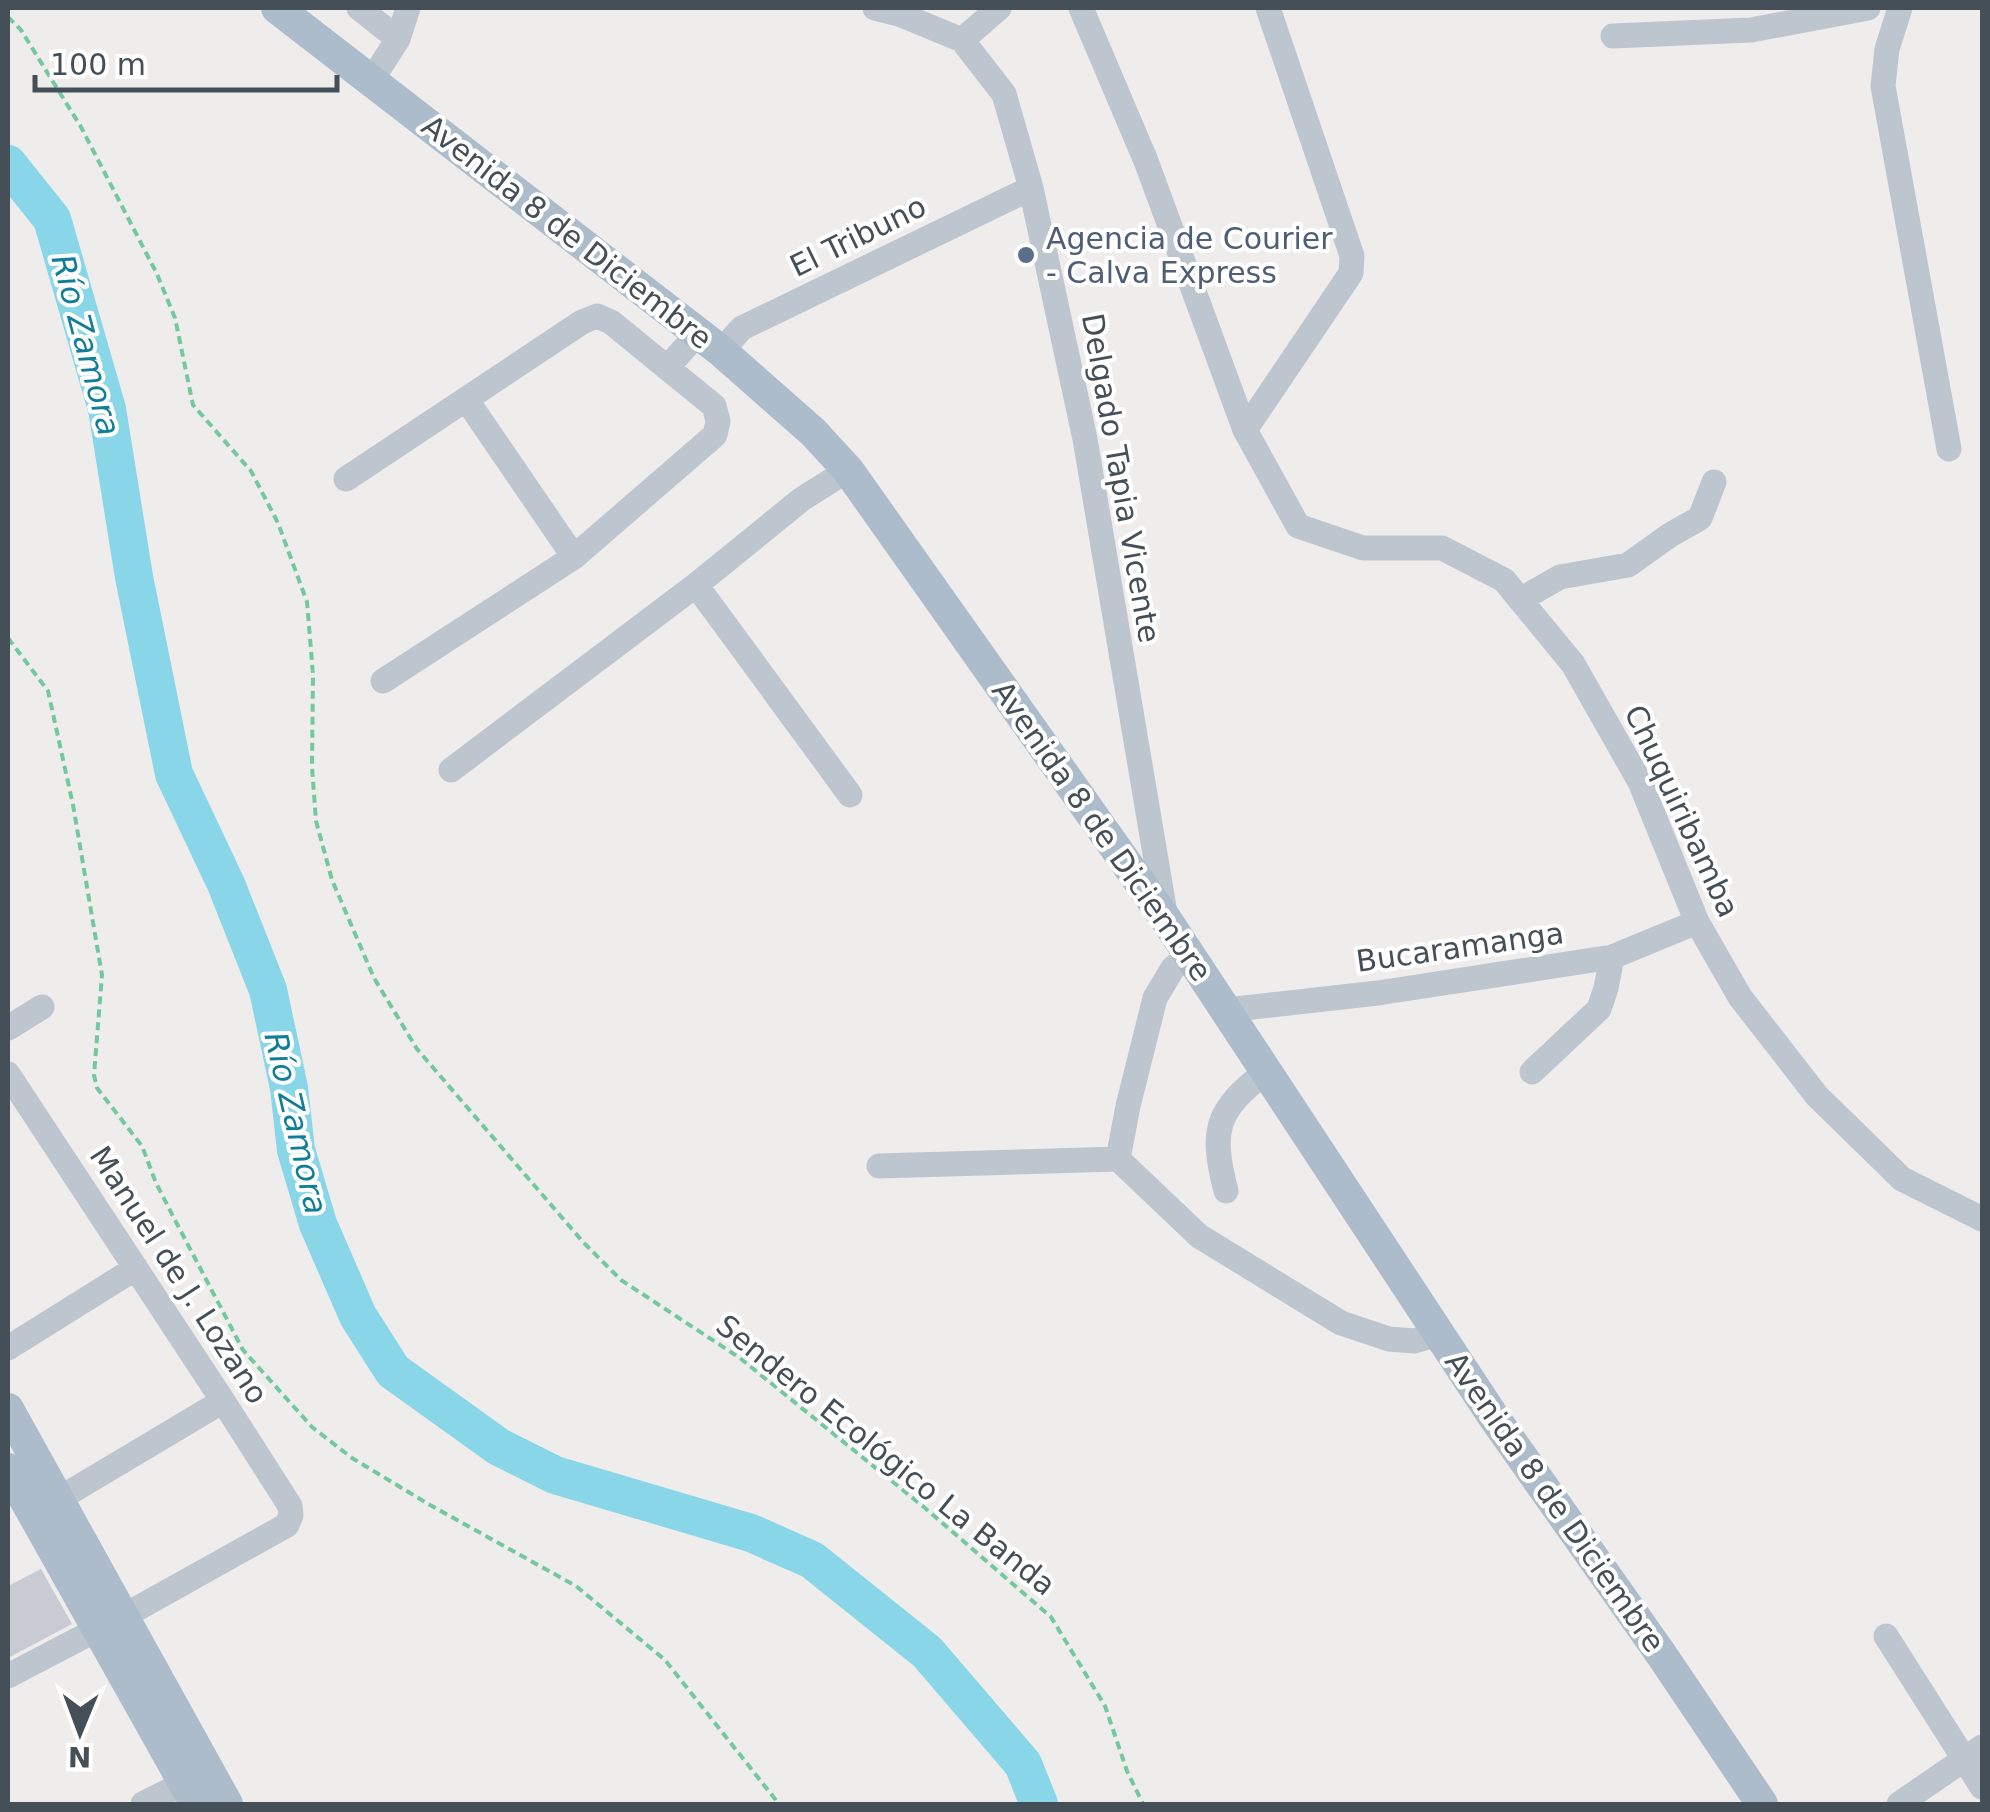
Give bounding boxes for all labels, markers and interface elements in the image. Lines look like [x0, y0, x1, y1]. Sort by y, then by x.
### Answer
scale bar [35, 30, 338, 92]
text: 100 m [50, 47, 146, 82]
street label: Avenida 8 de Diciembre [415, 108, 719, 356]
street label: El Tribuno [784, 188, 932, 284]
place label: Agencia de Courier - Calva Express [1046, 221, 1333, 290]
marker: Agencia de Courier - Calva Express [1015, 244, 1037, 266]
water label: Río Zamora [44, 250, 128, 440]
street label: Delgado Tapia Vicente [1075, 311, 1167, 645]
street label: Avenida 8 de Diciembre [985, 674, 1219, 988]
street label: Chuquiribamba [1618, 699, 1746, 923]
street label: Bucaramanga [1354, 915, 1566, 979]
water label: Río Zamora [257, 1028, 335, 1218]
street label: Manuel de J. Lozano [83, 1140, 275, 1410]
street label: Sendero Ecológico La Banda [710, 1307, 1062, 1603]
street label: Avenida 8 de Diciembre [1438, 1345, 1672, 1659]
north arrow [30, 1682, 130, 1782]
text: N [68, 1740, 92, 1773]

